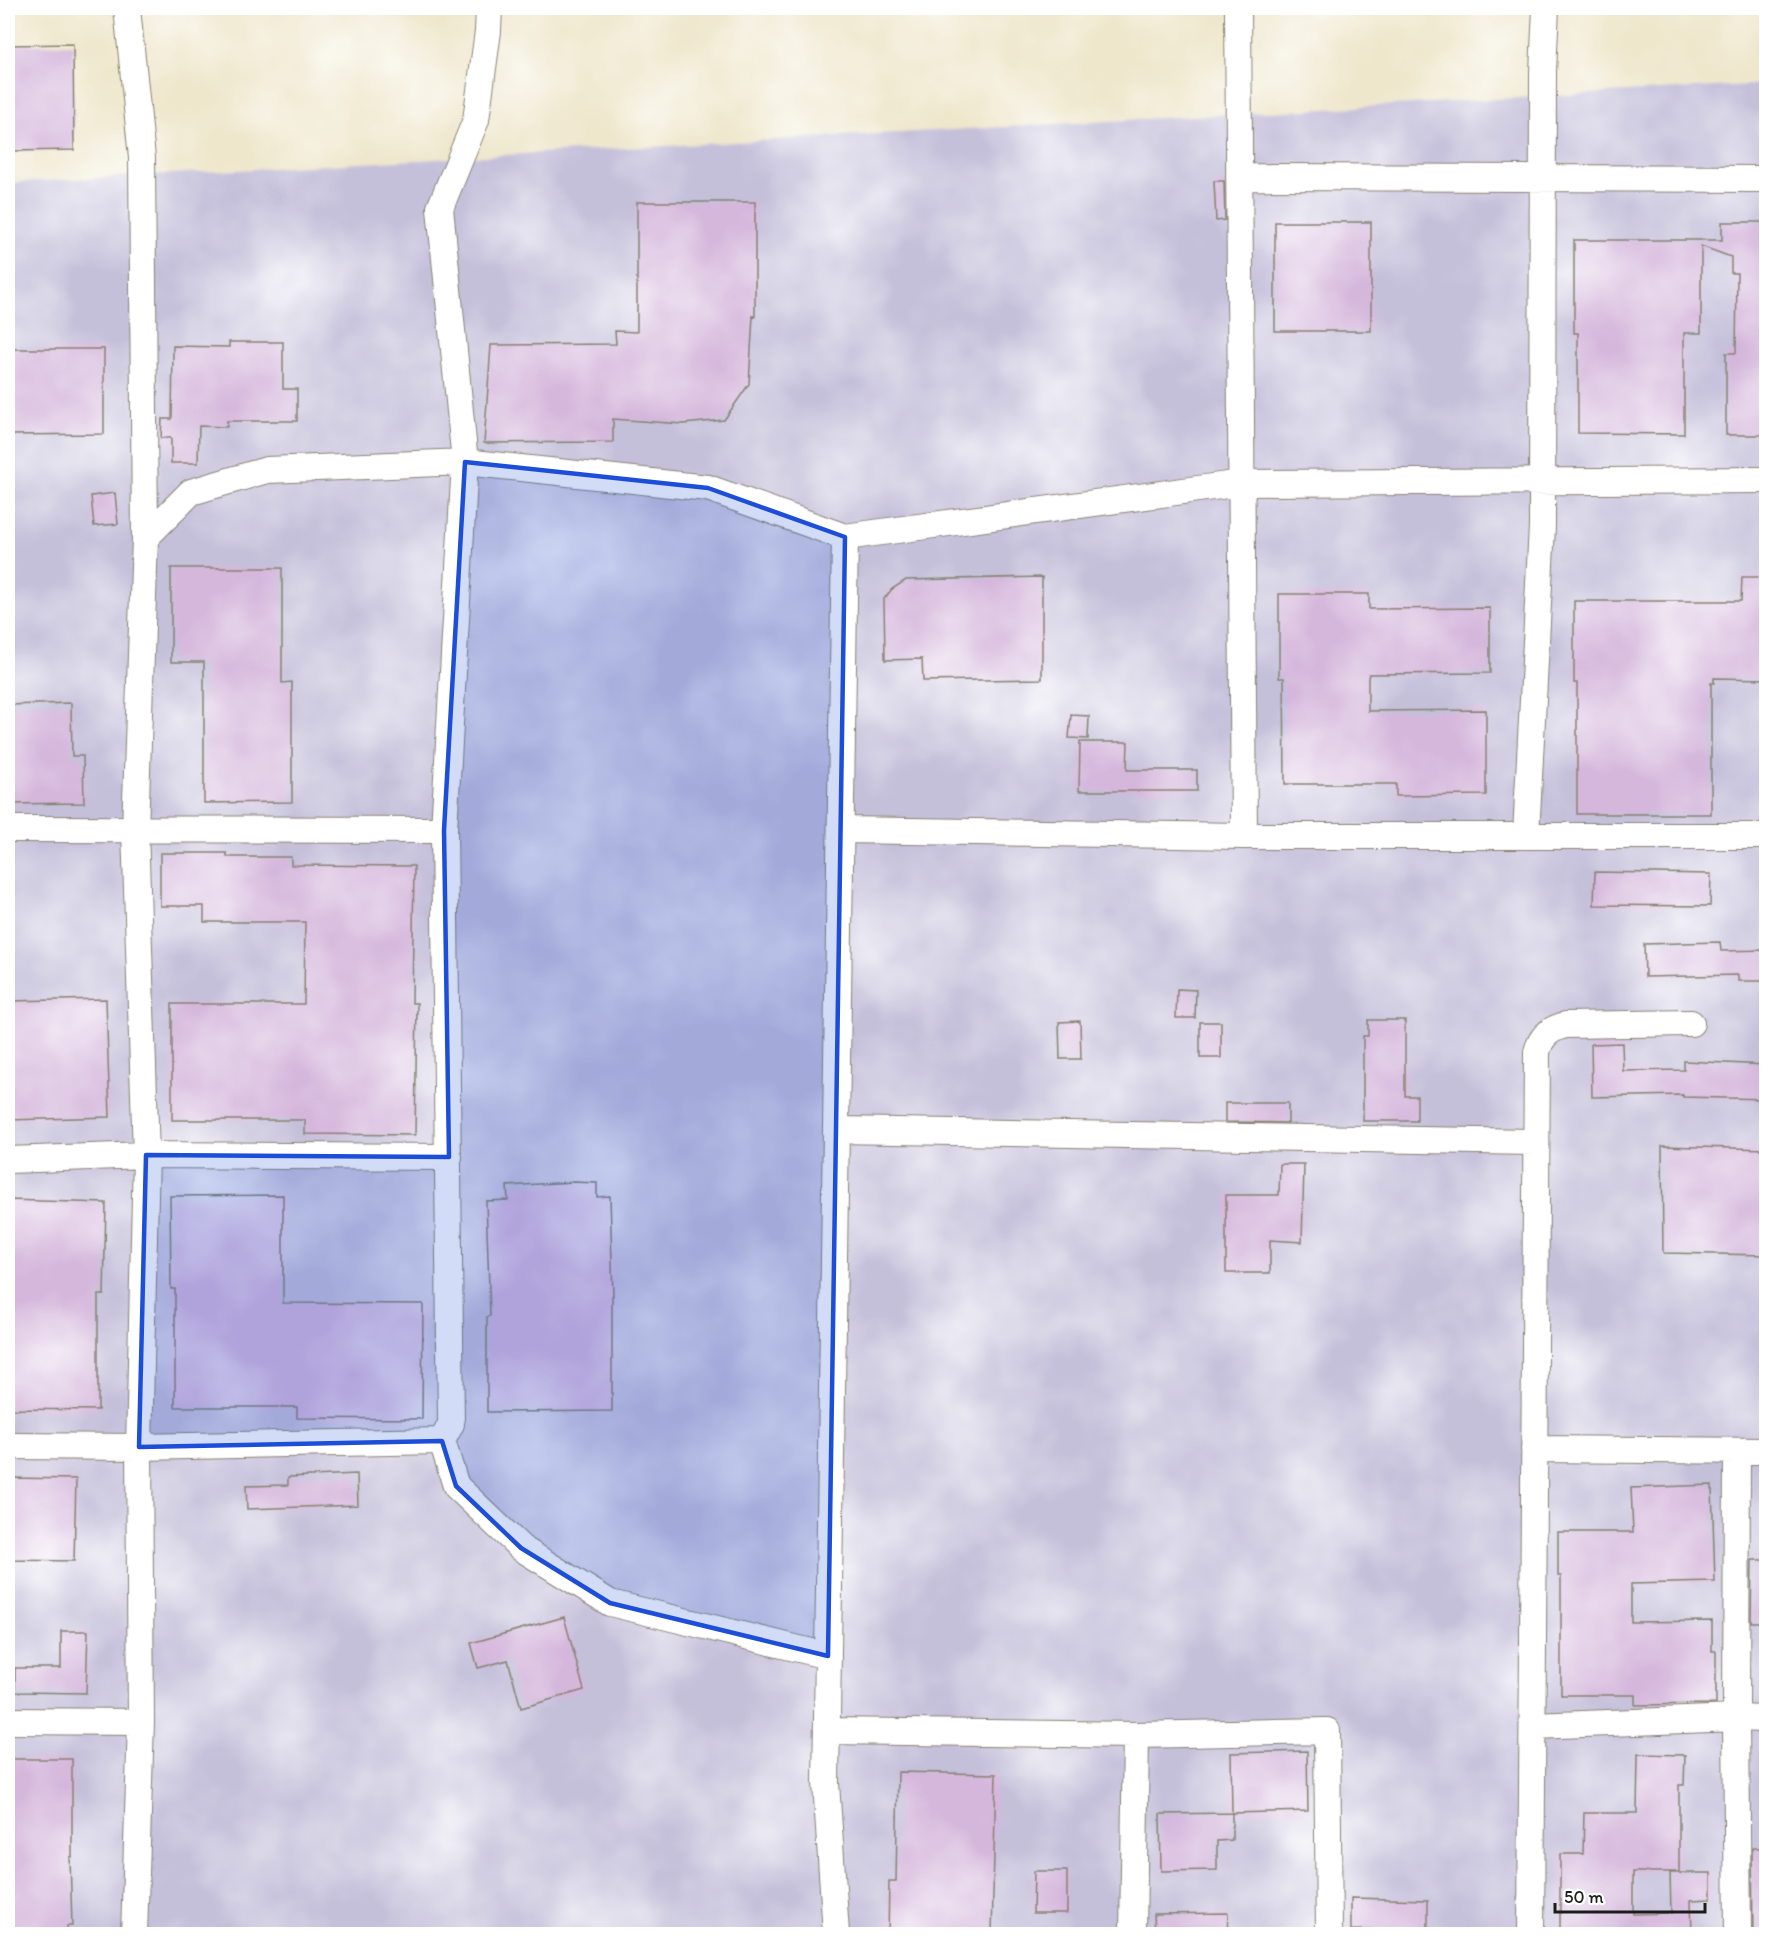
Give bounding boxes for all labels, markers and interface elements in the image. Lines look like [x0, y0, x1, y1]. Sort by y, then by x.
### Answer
scale bar [1555, 1876, 1705, 1914]
text: 50 m [1564, 1886, 1604, 1908]

